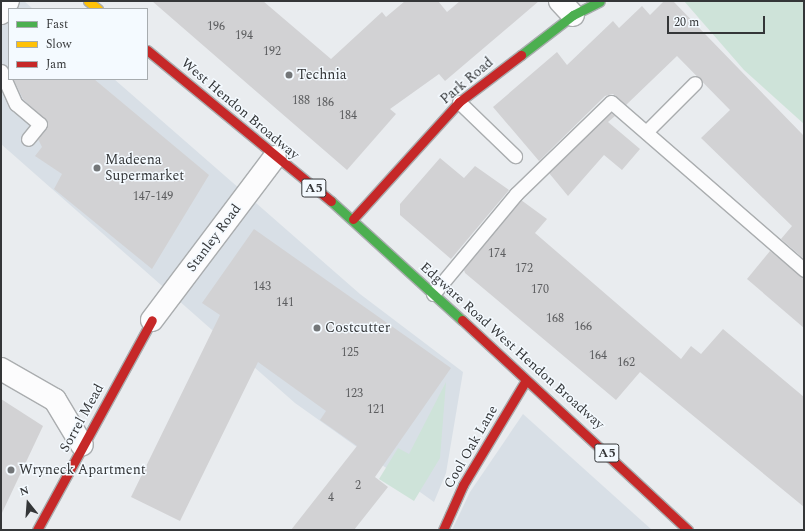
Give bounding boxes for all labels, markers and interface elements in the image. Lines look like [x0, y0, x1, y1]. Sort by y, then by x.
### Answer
legend [8, 8, 148, 80]
scale bar [669, 8, 767, 34]
text: 20 m [674, 13, 699, 32]
text: Fast [46, 15, 68, 34]
house number: 196 [207, 20, 225, 34]
house number: 194 [235, 29, 253, 43]
text: Slow [46, 35, 71, 54]
house number: 192 [263, 45, 281, 59]
street label: Park Road [437, 54, 497, 108]
text: Jam [46, 55, 67, 74]
street label: West Hendon Broadway [178, 55, 302, 163]
place label: Technia [297, 67, 347, 83]
marker: Technia [284, 70, 294, 80]
house number: 188 [292, 94, 310, 108]
house number: 186 [316, 96, 334, 110]
house number: 184 [339, 109, 357, 123]
place label: Madeena Supermarket [105, 152, 184, 184]
marker: Madeena Supermarket [92, 163, 102, 173]
road number: A5 [301, 177, 327, 199]
house number: 147-149 [133, 190, 173, 204]
street label: Stanley Road [183, 201, 245, 275]
house number: 174 [488, 247, 506, 261]
street label: Edgware Road West Hendon Broadway [417, 259, 607, 433]
house number: 172 [515, 262, 533, 276]
house number: 143 [253, 280, 271, 294]
house number: 170 [531, 283, 549, 297]
house number: 141 [276, 296, 294, 310]
house number: 168 [546, 312, 564, 326]
place label: Costcutter [325, 320, 390, 336]
house number: 166 [574, 320, 592, 334]
marker: Costcutter [312, 323, 322, 333]
house number: 125 [341, 346, 359, 360]
house number: 164 [589, 349, 607, 363]
house number: 162 [617, 356, 635, 370]
street label: Sorrel Mead [56, 381, 108, 455]
house number: 123 [345, 387, 363, 401]
house number: 121 [367, 403, 385, 417]
street label: Cool Oak Lane [440, 403, 502, 491]
road number: A5 [594, 442, 620, 464]
place label: Wryneck Apartment [19, 462, 146, 478]
marker: Wryneck Apartment [6, 465, 16, 475]
house number: 2 [355, 479, 361, 493]
text: N [18, 482, 31, 500]
north arrow [8, 483, 48, 523]
house number: 4 [328, 491, 334, 505]

